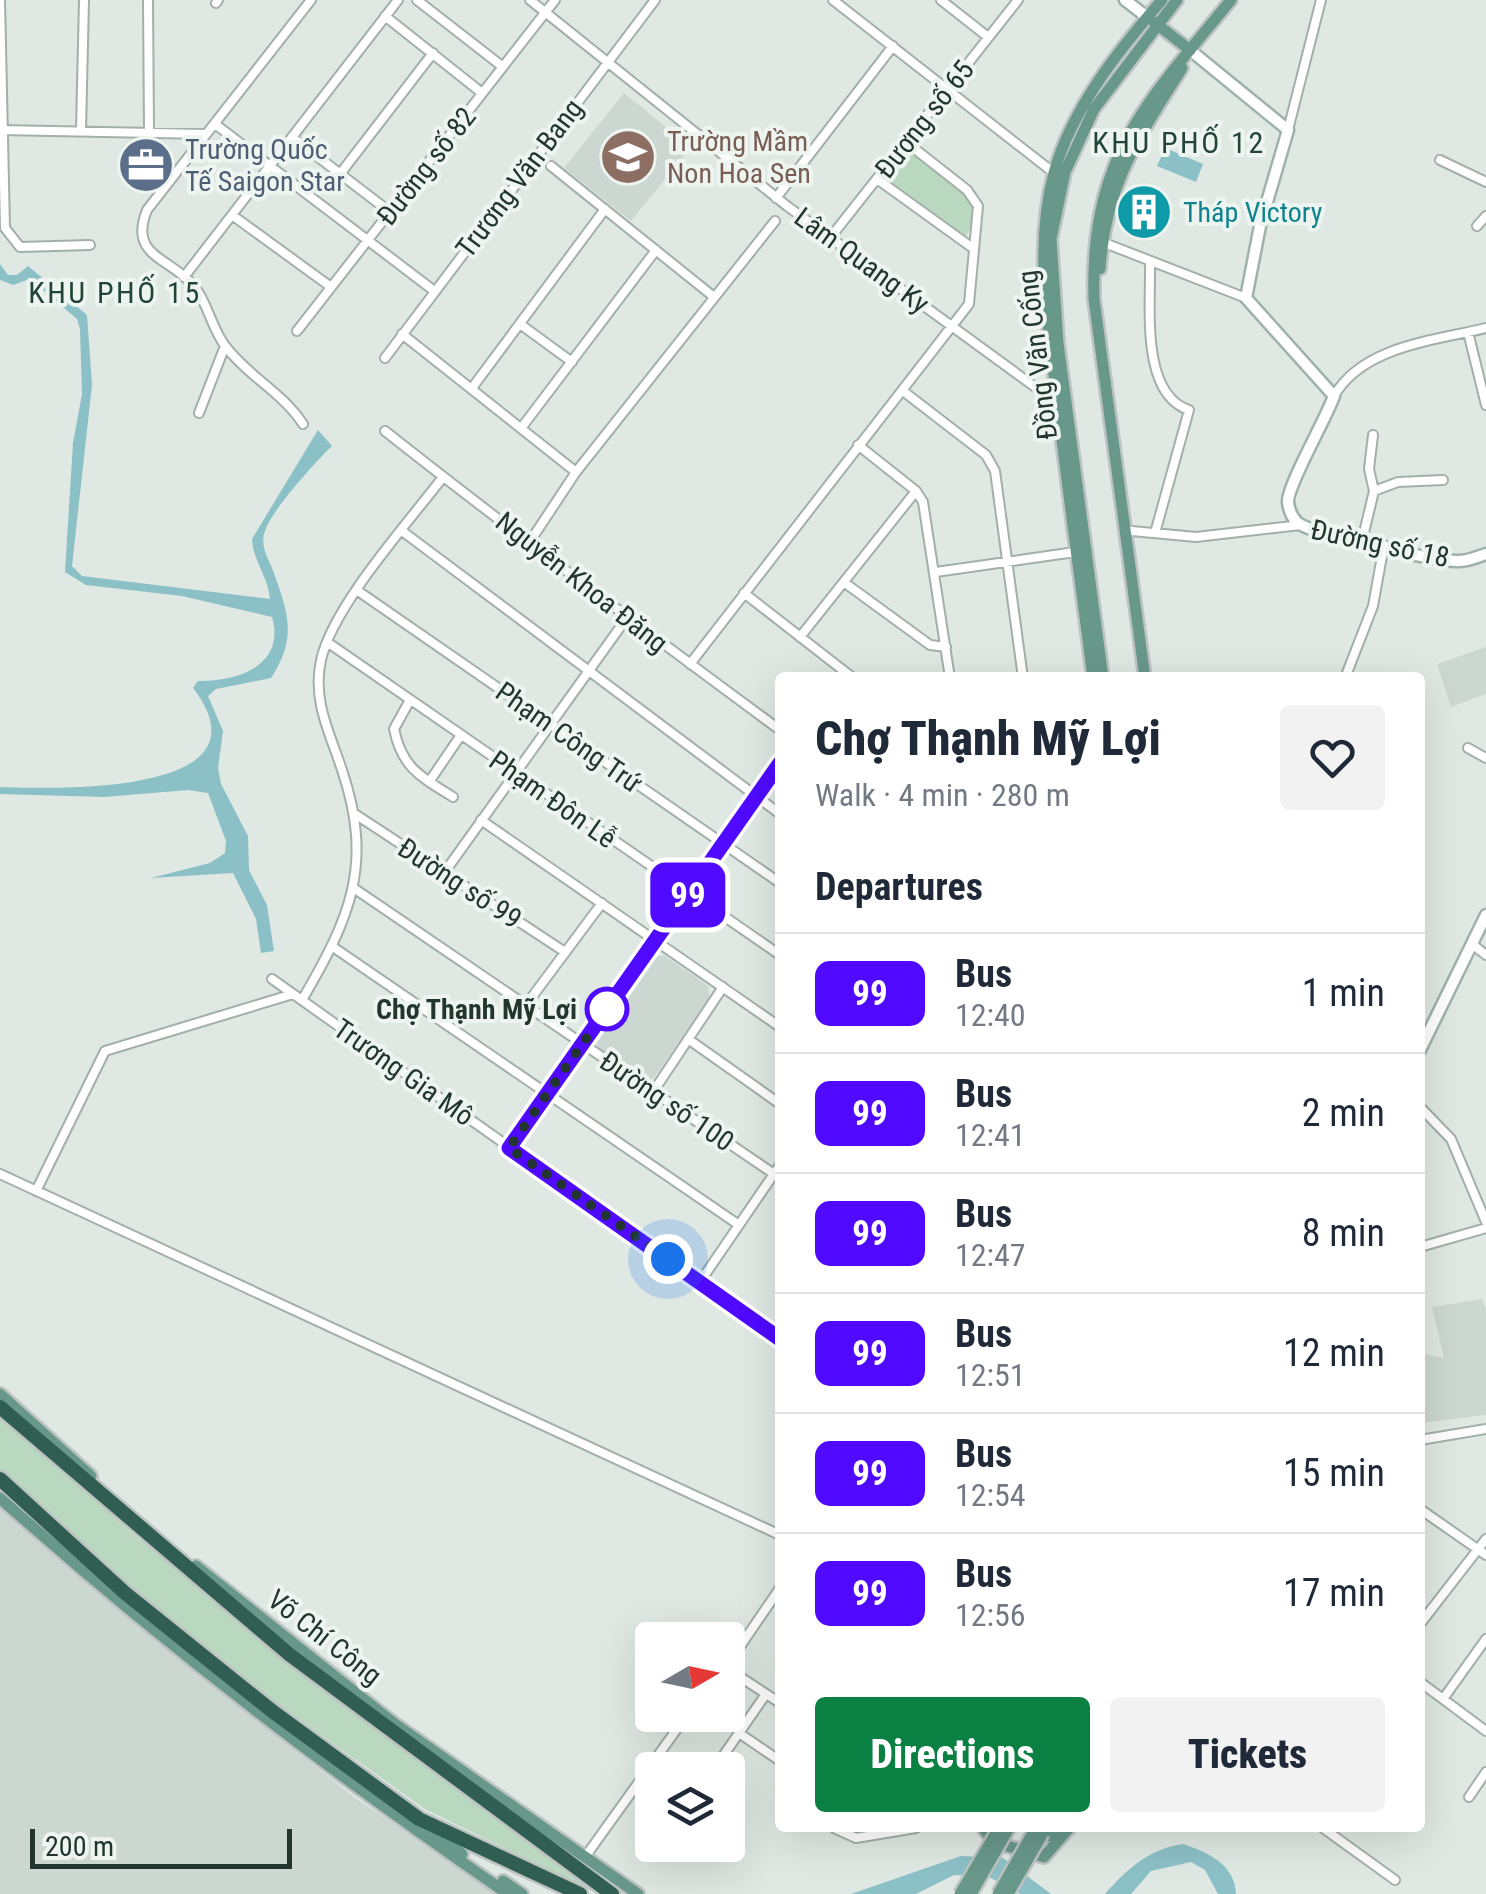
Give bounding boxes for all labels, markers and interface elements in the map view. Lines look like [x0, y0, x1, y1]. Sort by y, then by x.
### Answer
street label: Đương số 65 [868, 54, 981, 185]
street label: Trương Văn Bang [449, 93, 590, 264]
street label: Đường số 82 [370, 101, 483, 232]
district label: KHU PHỐ 12 [1092, 124, 1266, 160]
place label: Trường Mầm Non Hoa Sen [667, 125, 811, 190]
school or university icon: Trường Mầm Non Hoa Sen [598, 127, 658, 187]
place label: Trường Quốc Tế Saigon Star [185, 133, 345, 198]
office icon: Trường Quốc Tế Saigon Star [116, 135, 176, 195]
building icon: Tháp Victory [1114, 182, 1174, 242]
place label: Tháp Victory [1183, 196, 1323, 229]
street label: Lâm Quang Ky [788, 201, 936, 320]
street label: Đồng Văn Cống [1011, 269, 1064, 441]
district label: KHU PHỐ 15 [28, 274, 202, 310]
street label: Nguyễn Khoa Đăng [489, 505, 674, 660]
street label: Đường số 18 [1308, 513, 1452, 574]
street label: Phạm Công Trứ [489, 675, 649, 800]
button: heart [1280, 705, 1385, 810]
text: Chợ Thạnh Mỹ Lợi [815, 710, 1161, 767]
street label: Phạm Đôn Lễ [483, 744, 622, 855]
text: Walk · 4 min · 280 m [815, 776, 1070, 814]
street label: Đường số 99 [392, 831, 528, 936]
line badge: 99 [643, 862, 733, 928]
text: Departures [815, 865, 983, 909]
text: 99 [670, 875, 706, 916]
text: Bus [955, 952, 1012, 996]
text: 1 min [1302, 971, 1385, 1015]
text: 99 [852, 973, 888, 1014]
marker: Chợ Thạnh Mỹ Lợi [586, 988, 628, 1030]
place label: Chợ Thạnh Mỹ Lợi [376, 993, 577, 1026]
text: 12:40 [955, 996, 1026, 1034]
street label: Trương Gia Mô [327, 1012, 480, 1133]
street label: Đường số 100 [593, 1045, 740, 1158]
text: Bus [955, 1072, 1012, 1116]
text: 2 min [1302, 1091, 1385, 1135]
text: 99 [852, 1093, 888, 1134]
text: 12:41 [955, 1116, 1026, 1154]
text: Bus [955, 1192, 1012, 1236]
text: 8 min [1302, 1211, 1385, 1255]
text: 99 [852, 1213, 888, 1254]
your location [643, 1234, 693, 1284]
text: 12:47 [955, 1236, 1026, 1274]
text: Bus [955, 1312, 1012, 1356]
text: 12 min [1283, 1331, 1385, 1375]
text: 99 [852, 1333, 888, 1374]
text: 12:51 [955, 1356, 1026, 1394]
text: Bus [955, 1432, 1012, 1476]
text: 15 min [1283, 1451, 1385, 1495]
text: 99 [852, 1453, 888, 1494]
text: 12:54 [955, 1476, 1026, 1514]
text: Bus [955, 1552, 1012, 1596]
text: 17 min [1283, 1571, 1385, 1615]
text: 99 [852, 1573, 888, 1614]
street label: Võ Chí Công [261, 1583, 388, 1692]
text: 12:56 [955, 1596, 1026, 1634]
north arrow [635, 1622, 745, 1732]
map controls [635, 1622, 745, 1862]
button: Directions [815, 1697, 1090, 1812]
button: Tickets [1110, 1697, 1385, 1812]
button: layers [635, 1752, 745, 1862]
scale bar [30, 1824, 292, 1868]
text: 200 m [45, 1830, 114, 1863]

